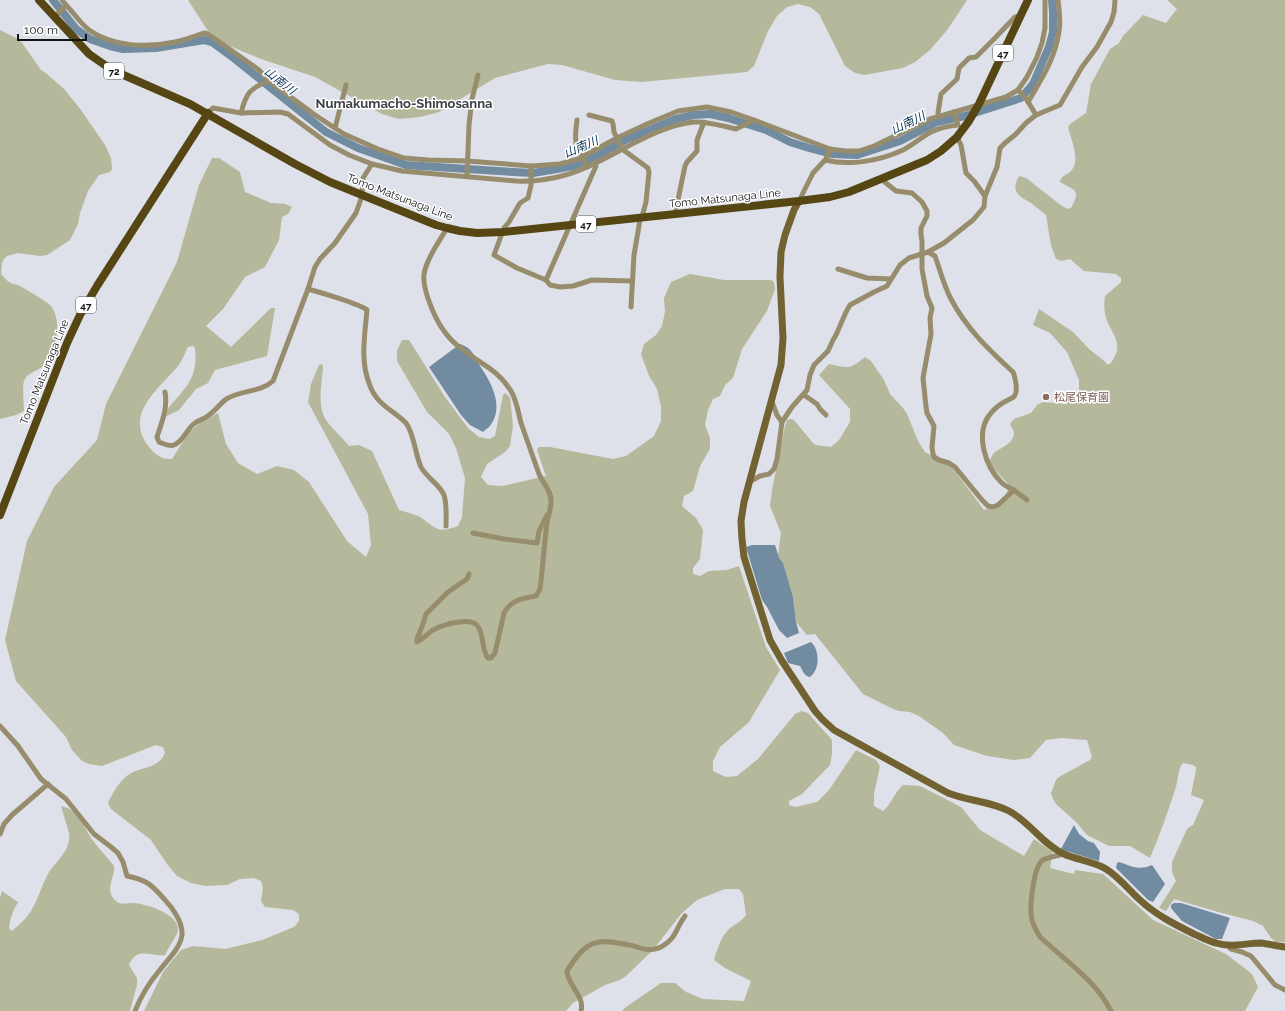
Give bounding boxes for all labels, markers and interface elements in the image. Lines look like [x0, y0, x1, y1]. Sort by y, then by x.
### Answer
scale bar [18, 16, 86, 42]
text: 100 m [24, 23, 58, 37]
road number: 47 [993, 45, 1013, 61]
road number: 72 [104, 63, 124, 79]
water label: 山南川 [262, 64, 300, 99]
district label: Numakumacho-Shimosanna [315, 96, 493, 111]
water label: 山南川 [889, 108, 929, 137]
water label: 山南川 [562, 133, 602, 160]
street label: Tomo Matsunaga Line [345, 171, 455, 224]
street label: Tomo Matsunaga Line [669, 186, 782, 211]
road number: 47 [576, 216, 596, 232]
road number: 47 [76, 297, 96, 313]
street label: Tomo Matsunaga Line [17, 317, 72, 427]
place label: 松尾保育園 [1054, 391, 1109, 404]
marker: 松尾保育園 [1041, 392, 1051, 402]

